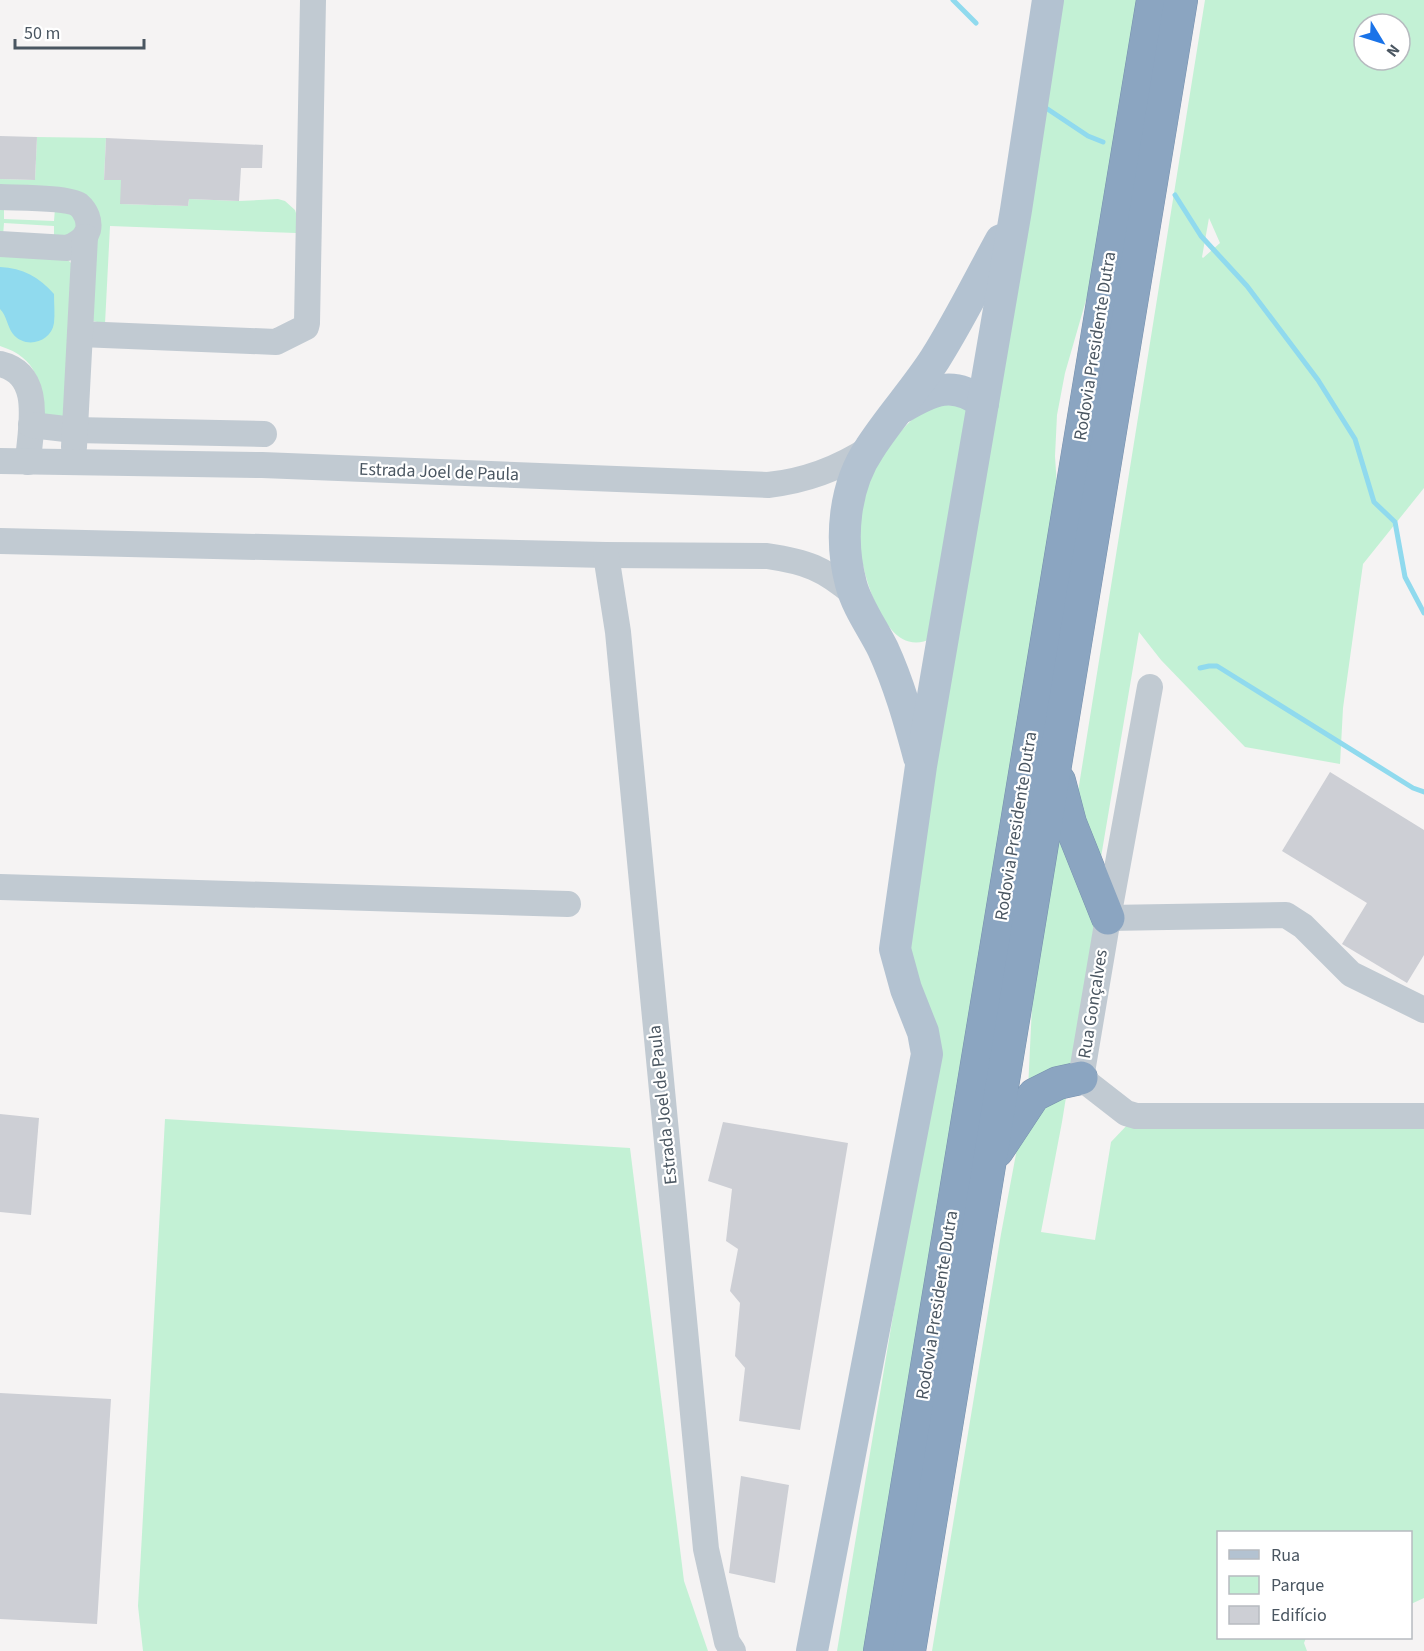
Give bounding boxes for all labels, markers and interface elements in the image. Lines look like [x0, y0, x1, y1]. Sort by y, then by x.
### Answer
scale bar [15, 12, 144, 50]
north arrow [1352, 12, 1412, 72]
text: 50 m [24, 21, 60, 46]
text: N [1381, 40, 1405, 62]
street label: Rodovia Presidente Dutra [1068, 250, 1122, 442]
street label: Estrada Joel de Paula [358, 457, 520, 487]
street label: Rodovia Presidente Dutra [989, 730, 1043, 922]
street label: Rua Gonçalves [1072, 948, 1114, 1060]
street label: Estrada Joel de Paula [642, 1024, 684, 1186]
street label: Rodovia Presidente Dutra [910, 1209, 964, 1401]
legend [1217, 1531, 1412, 1639]
text: Rua [1271, 1543, 1300, 1568]
text: Parque [1271, 1573, 1324, 1598]
text: Edifício [1271, 1603, 1327, 1628]

